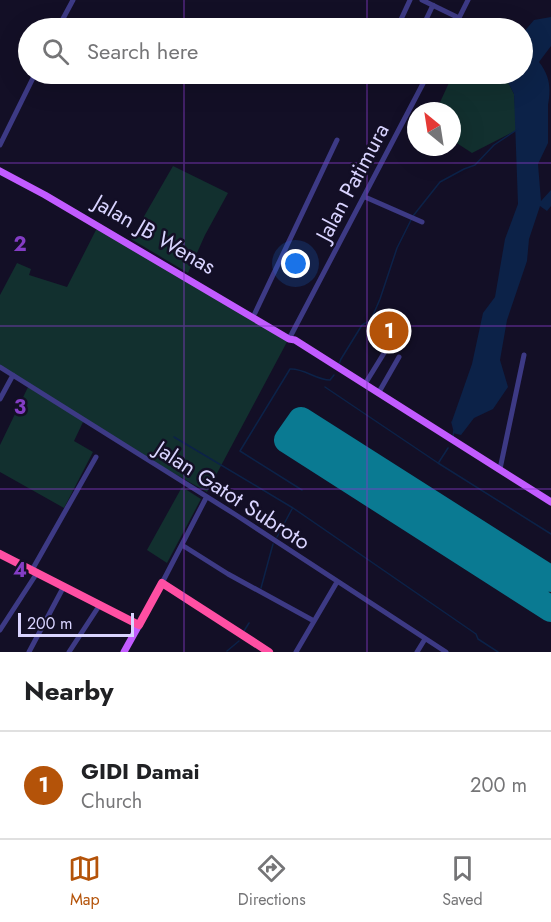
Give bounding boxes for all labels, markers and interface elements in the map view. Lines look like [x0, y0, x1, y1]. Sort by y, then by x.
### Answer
search box [18, 18, 533, 84]
icon: search [39, 35, 72, 68]
text: Search here [87, 35, 198, 67]
north arrow [407, 102, 461, 156]
street label: Jalan Patimura [306, 117, 397, 249]
street label: Jalan JB Wenas [85, 185, 222, 282]
text: 2 [13, 230, 27, 259]
your location [281, 249, 310, 278]
pin: 1 [370, 308, 408, 354]
text: 3 [14, 393, 26, 422]
street label: Jalan Gatot Subroto [147, 431, 317, 557]
text: 4 [13, 556, 27, 585]
scale bar [18, 610, 134, 638]
text: 200 m [27, 612, 73, 635]
text: Nearby [24, 672, 113, 710]
text: GIDI Damai [81, 755, 200, 787]
text: 1 [38, 771, 49, 800]
text: 200 m [470, 771, 527, 800]
text: Church [81, 787, 142, 816]
tab: Map [68, 852, 101, 911]
tab: Directions [238, 852, 306, 911]
tab: Saved [442, 852, 483, 911]

